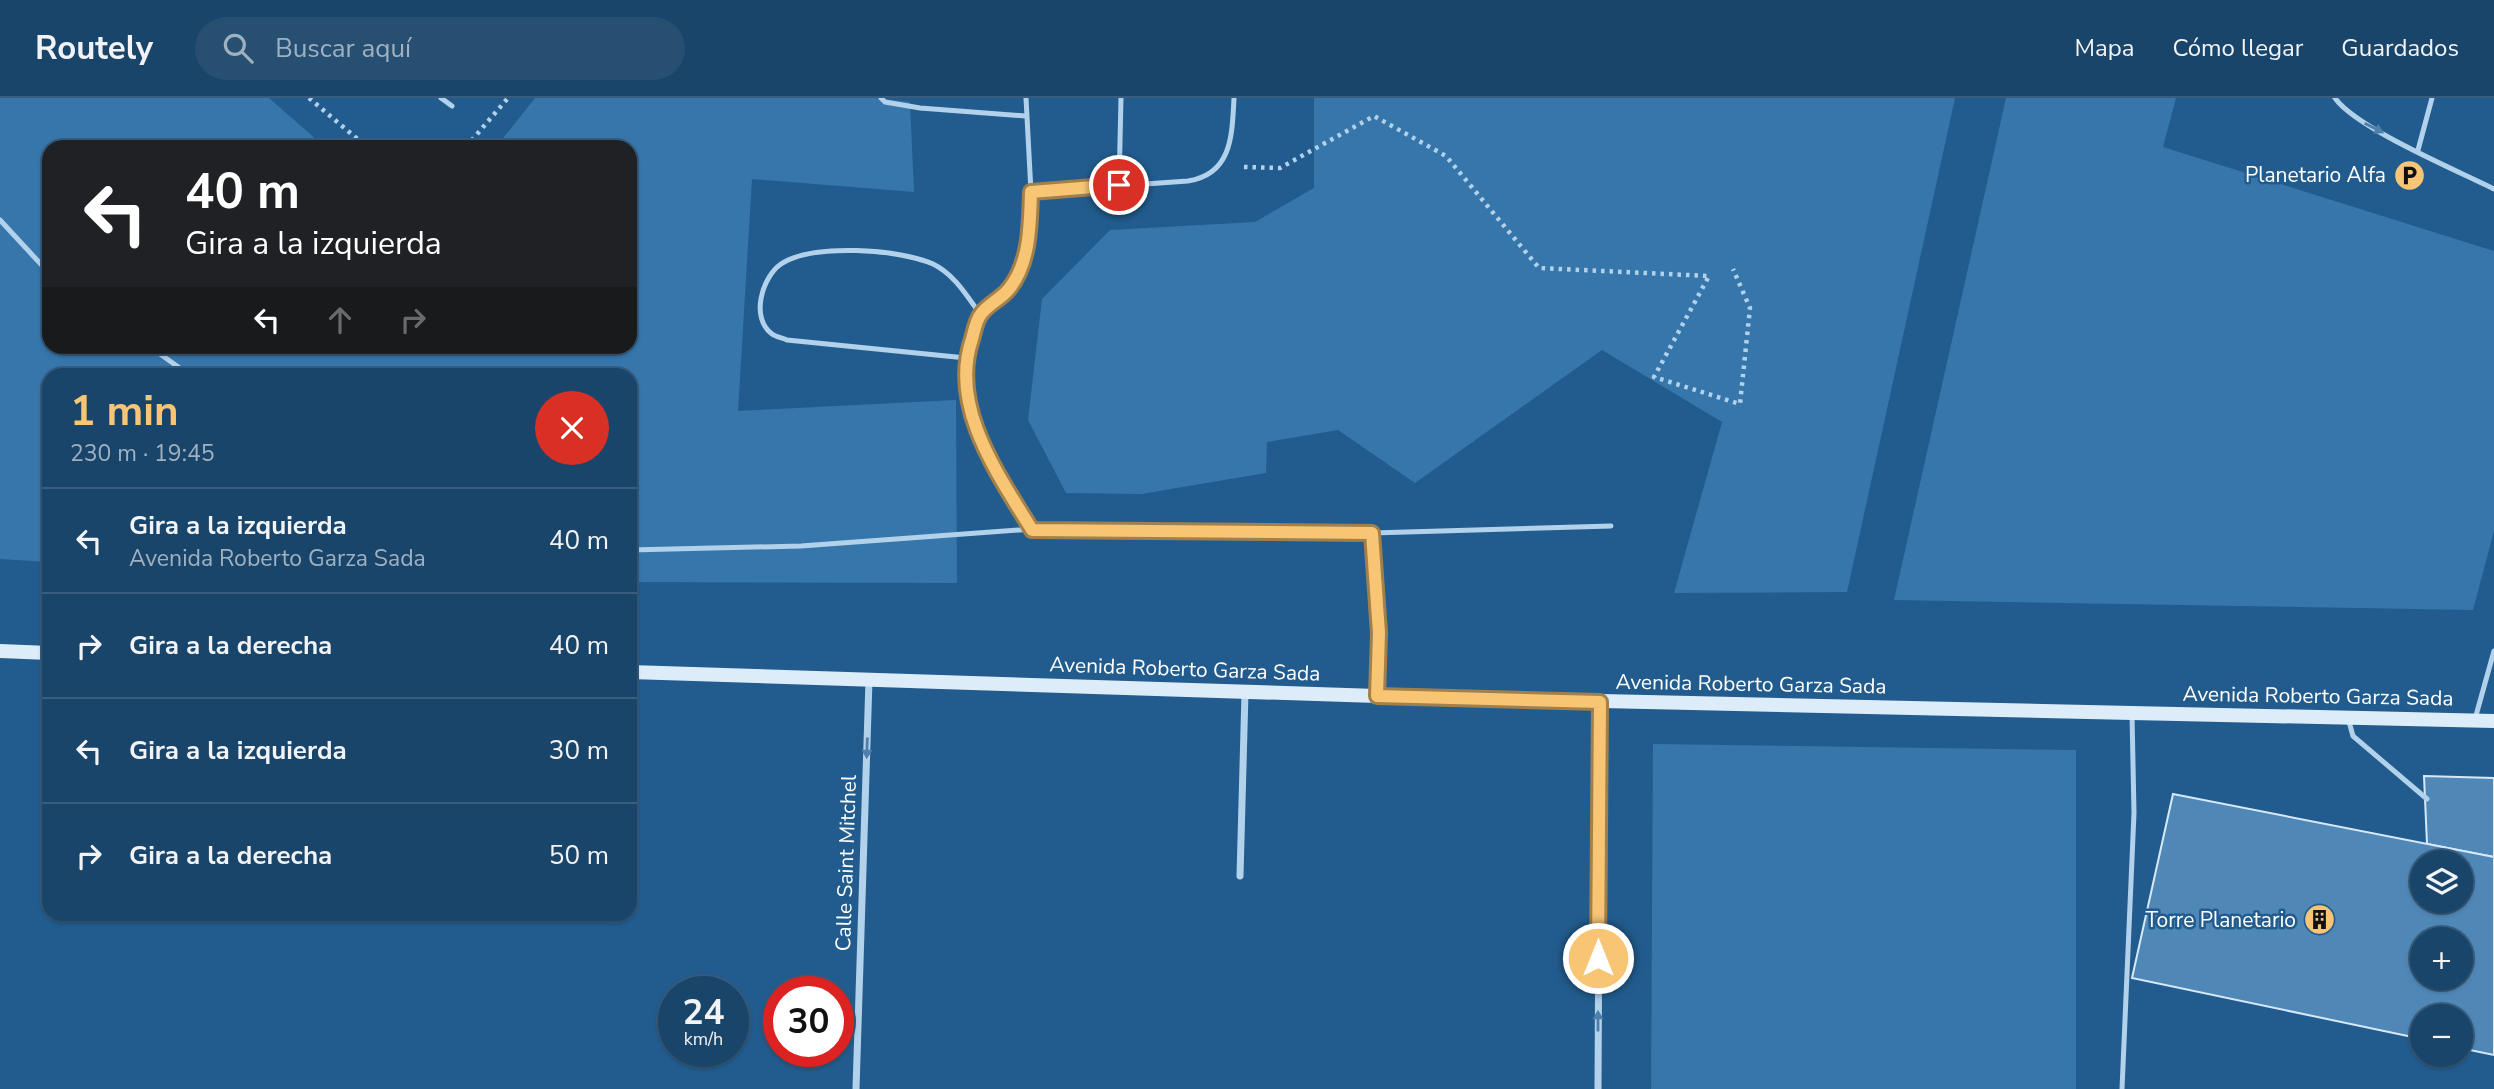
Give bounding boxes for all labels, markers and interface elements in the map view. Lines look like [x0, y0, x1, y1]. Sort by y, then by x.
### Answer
search box [195, 17, 685, 80]
text: Routely [35, 26, 153, 71]
icon: search [219, 29, 257, 67]
text: Buscar aquí [275, 31, 411, 66]
text: Mapa [2074, 32, 2134, 64]
text: Cómo llegar [2172, 32, 2303, 64]
text: Guardados [2341, 32, 2459, 64]
one-way arrow [2364, 123, 2384, 134]
pin [1089, 155, 1149, 215]
text: 40 m [185, 158, 300, 225]
parking icon: Planetario Alfa [2392, 158, 2426, 192]
place label: Planetario Alfa [2245, 161, 2386, 189]
icon: arrive [1100, 166, 1138, 204]
icon: left [70, 168, 161, 259]
text: Gira a la izquierda [185, 222, 442, 265]
icon: left [248, 301, 286, 339]
icon: ahead [321, 301, 359, 339]
icon: right [394, 301, 432, 339]
text: 1 min [70, 383, 179, 440]
button: close [535, 391, 609, 465]
text: 230 m · 19:45 [70, 438, 215, 469]
text: Gira a la izquierda [129, 508, 347, 543]
icon: left [70, 522, 108, 560]
text: 40 m [549, 523, 609, 558]
text: Avenida Roberto Garza Sada [129, 543, 426, 574]
icon: right [70, 627, 108, 665]
text: Gira a la derecha [129, 628, 332, 663]
text: 40 m [549, 628, 609, 663]
street label: Avenida Roberto Garza Sada [1049, 650, 1321, 688]
street label: Avenida Roberto Garza Sada [1615, 668, 1887, 700]
street label: Avenida Roberto Garza Sada [2182, 680, 2454, 712]
icon: left [70, 732, 108, 770]
text: Gira a la izquierda [129, 733, 347, 768]
text: 30 m [549, 733, 609, 768]
one-way arrow [861, 737, 873, 759]
street label: Calle Saint Mitchel [829, 774, 863, 952]
icon: right [70, 837, 108, 875]
text: Gira a la derecha [129, 838, 332, 873]
text: 50 m [549, 838, 609, 873]
map controls [2410, 850, 2473, 1067]
button: layers [2410, 850, 2473, 913]
building icon: Torre Planetario [2302, 903, 2336, 937]
place label: Torre Planetario [2146, 906, 2296, 934]
position arrow [1561, 921, 1635, 995]
button: + [2410, 927, 2473, 990]
speed limit sign: 30 [763, 976, 854, 1067]
text: 24 [682, 989, 725, 1036]
button: − [2410, 1004, 2473, 1067]
one-way arrow [1592, 1010, 1604, 1032]
text: km/h [684, 1027, 723, 1051]

